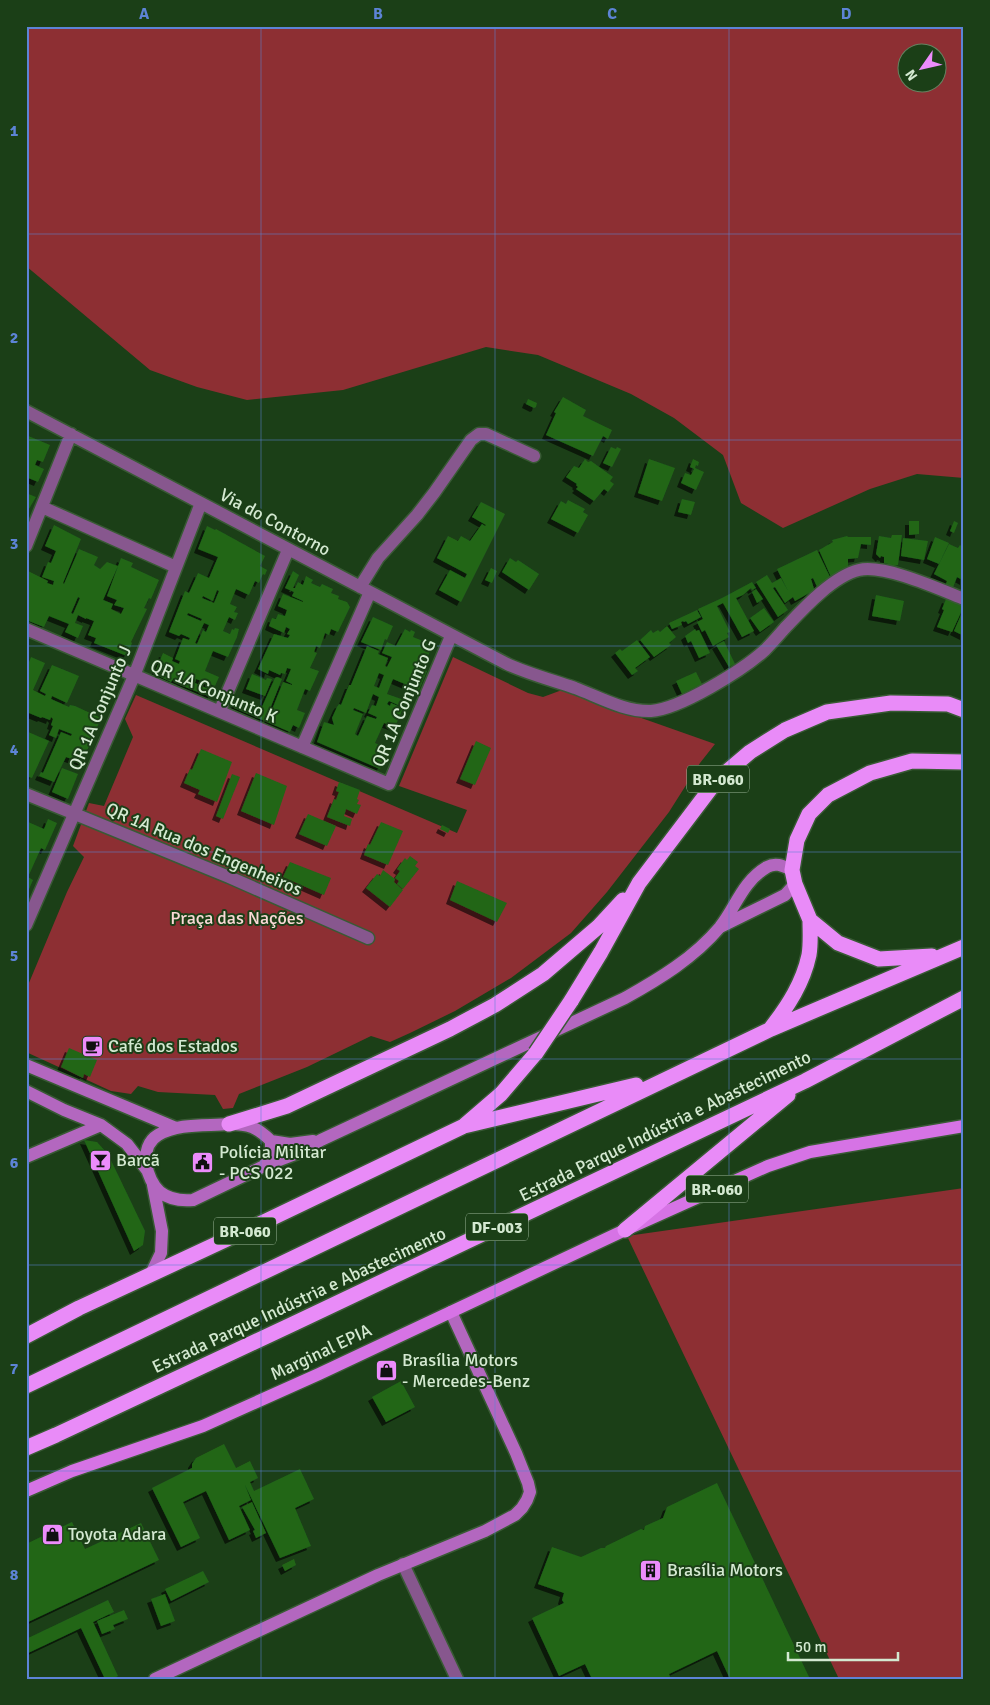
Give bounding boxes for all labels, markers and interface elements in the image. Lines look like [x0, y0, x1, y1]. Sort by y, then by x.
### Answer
text: A [139, 4, 150, 24]
text: B [373, 4, 383, 24]
text: C [607, 4, 617, 24]
text: D [841, 4, 852, 24]
north arrow [898, 42, 948, 92]
text: N [902, 66, 921, 84]
text: 1 [10, 121, 19, 141]
text: 2 [10, 328, 18, 348]
street label: Via do Contorno [216, 484, 334, 560]
text: 3 [10, 534, 18, 554]
street label: QR 1A Conjunto G [367, 636, 441, 770]
street label: QR 1A Conjunto J [64, 642, 136, 774]
street label: QR 1A Conjunto K [147, 654, 281, 728]
text: 4 [10, 740, 19, 760]
road number: BR-060 [687, 766, 749, 792]
street label: QR 1A Rua dos Engenheiros [103, 798, 305, 900]
park label: Praça das Nações [170, 907, 304, 929]
text: 5 [10, 946, 18, 966]
cafe icon: Café dos Estados [80, 1034, 104, 1058]
place label: Café dos Estados [108, 1035, 238, 1057]
street label: Estrada Parque Indústria e Abastecimento [516, 1046, 814, 1206]
place label: Polícia Militar - PCS 022 [219, 1141, 327, 1184]
bar icon: Barcã [88, 1148, 112, 1172]
place label: Barcã [116, 1149, 160, 1171]
public building icon: Polícia Militar - PCS 022 [191, 1150, 215, 1174]
text: 6 [10, 1153, 19, 1173]
road number: BR-060 [686, 1176, 748, 1202]
road number: DF-003 [466, 1214, 528, 1240]
road number: BR-060 [214, 1218, 276, 1244]
street label: Estrada Parque Indústria e Abastecimento [149, 1222, 449, 1378]
street label: Marginal EPIA [267, 1319, 375, 1385]
place label: Brasília Motors - Mercedes-Benz [402, 1349, 530, 1392]
shop icon: Brasília Motors - Mercedes-Benz [374, 1358, 398, 1382]
text: 7 [10, 1359, 19, 1379]
shop icon: Toyota Adara [40, 1522, 64, 1546]
place label: Toyota Adara [68, 1523, 166, 1545]
building icon: Brasília Motors [639, 1558, 663, 1582]
place label: Brasília Motors [667, 1559, 783, 1581]
text: 8 [10, 1565, 19, 1585]
scale bar [788, 1630, 898, 1662]
text: 50 m [795, 1638, 826, 1656]

